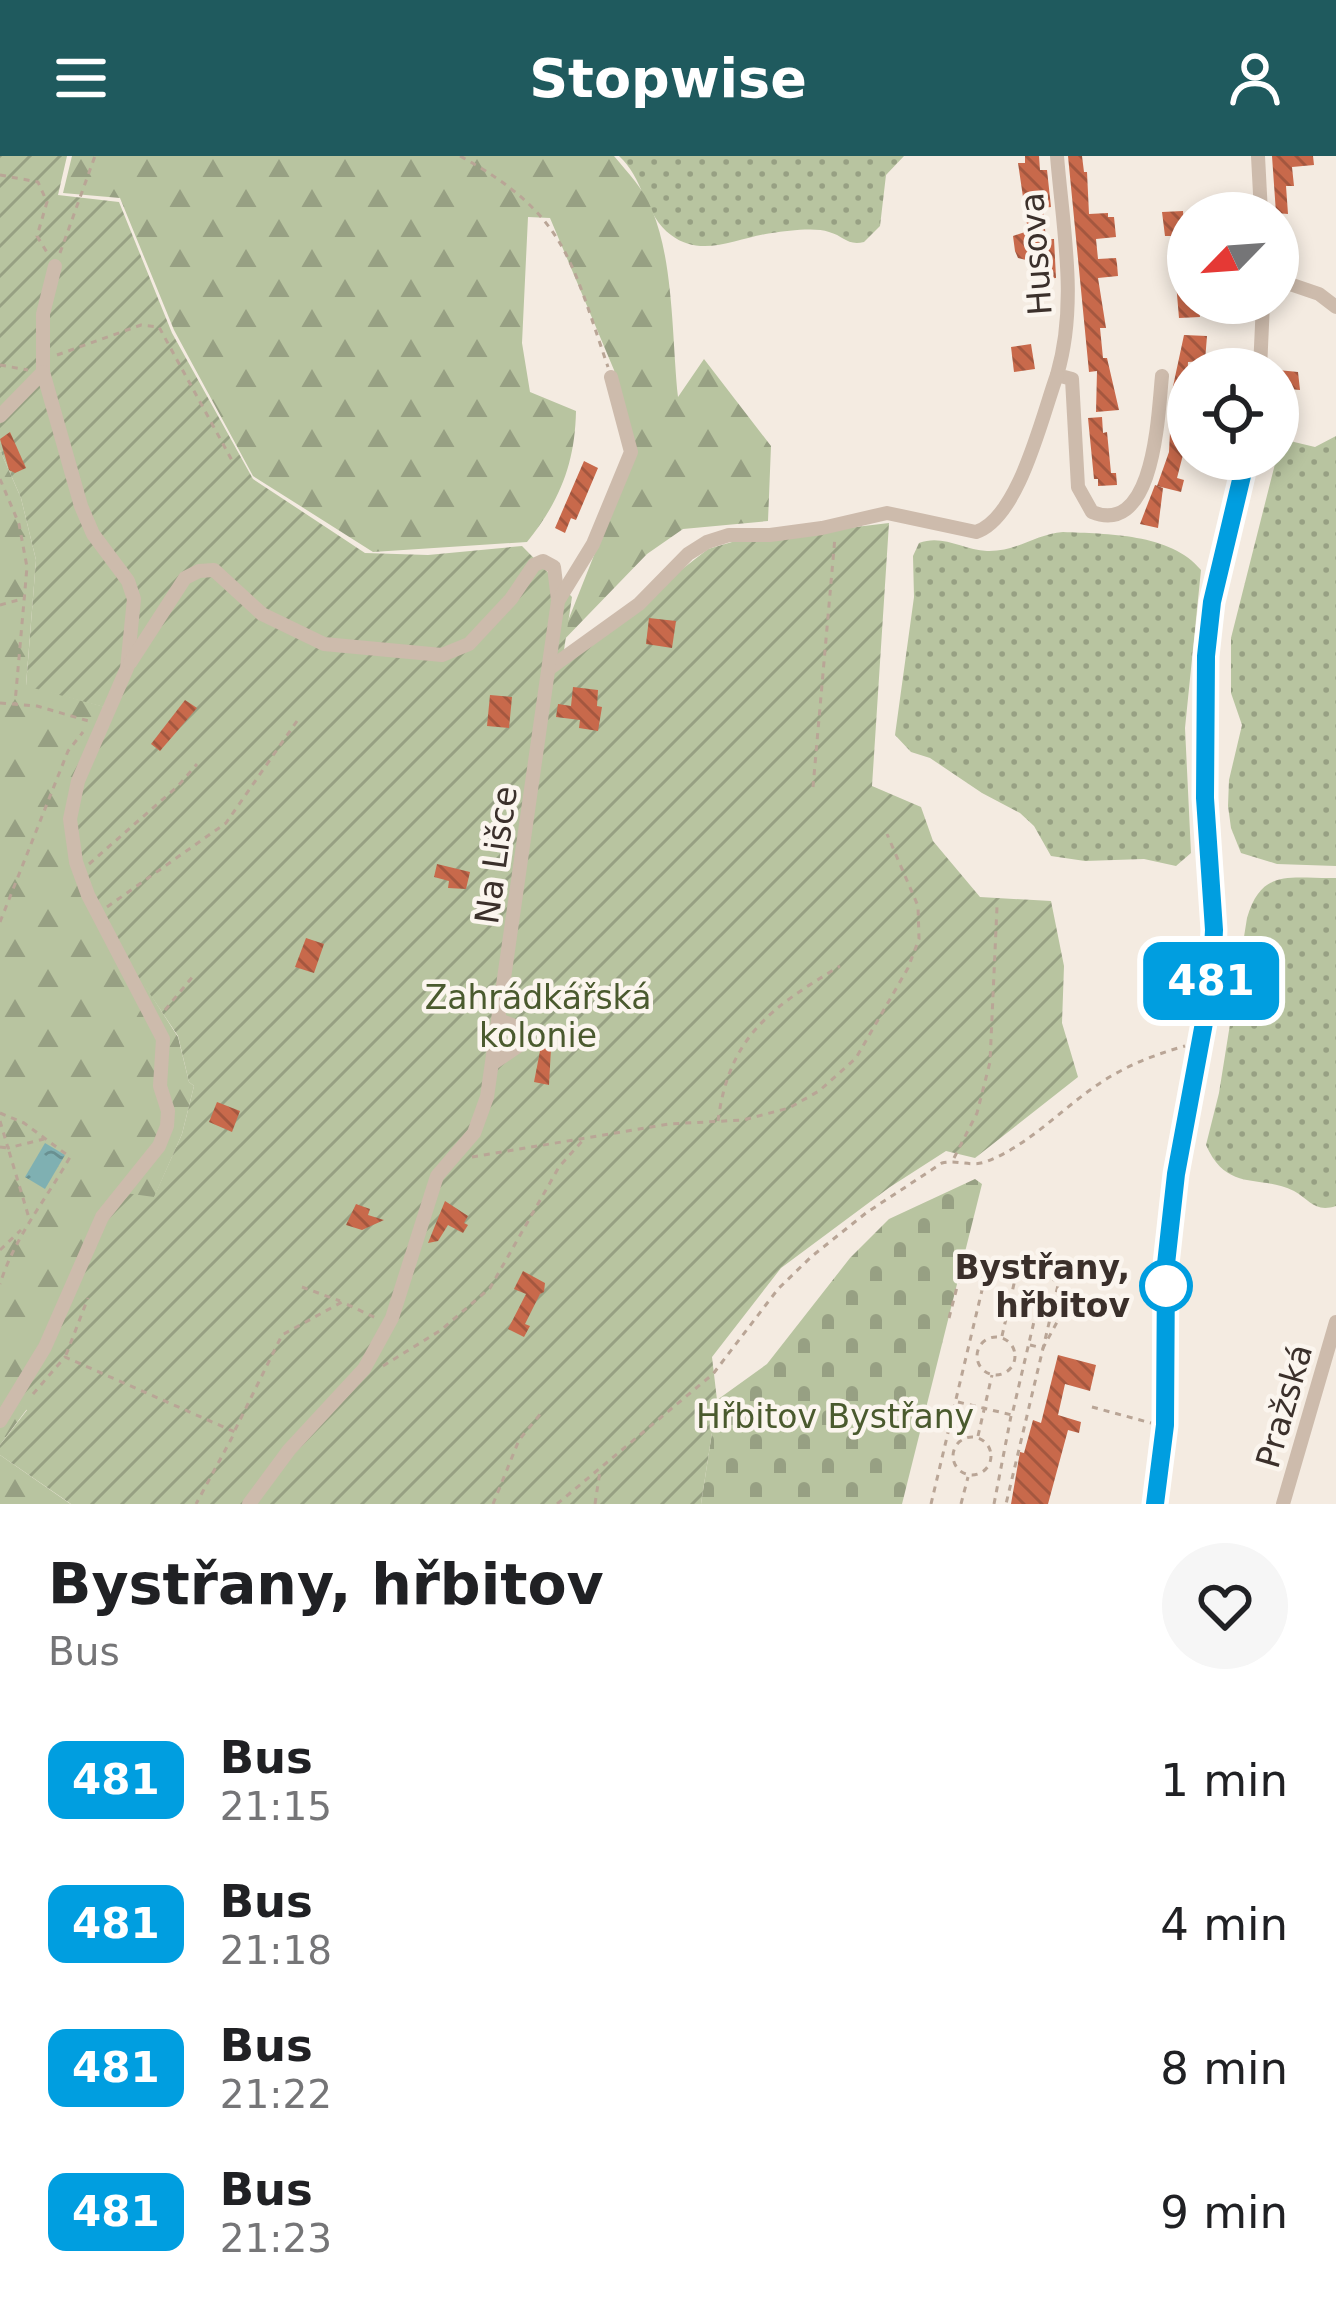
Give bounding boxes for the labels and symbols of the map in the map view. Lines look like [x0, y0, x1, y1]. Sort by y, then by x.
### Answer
street label: Husova [1012, 191, 1060, 317]
north arrow [1167, 192, 1299, 324]
street label: Na Lišce [467, 784, 525, 926]
line badge: 481 [1142, 942, 1280, 1020]
park label: Zahrádkářská kolonie [425, 978, 651, 1055]
place label: Bystřany, hřbitov [954, 1248, 1130, 1325]
marker: Bystřany, hřbitov [1141, 1261, 1191, 1311]
street label: Pražská [1248, 1340, 1320, 1472]
park label: Hřbitov Bystřany [696, 1397, 974, 1436]

